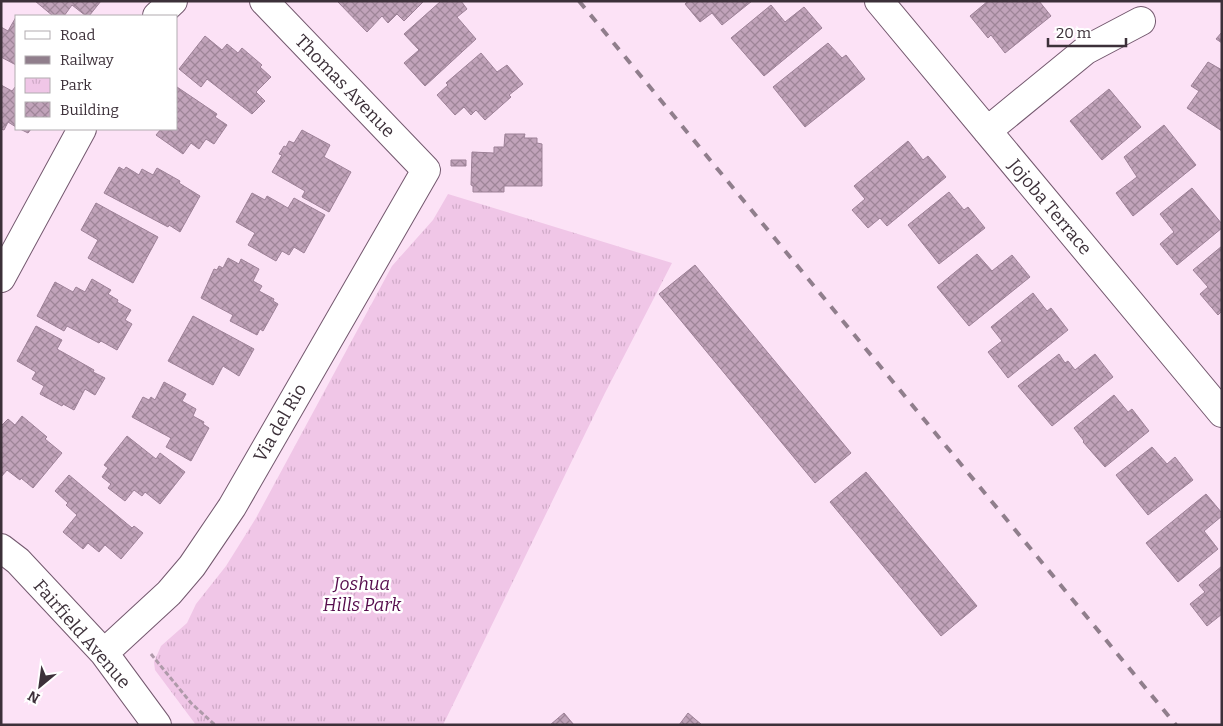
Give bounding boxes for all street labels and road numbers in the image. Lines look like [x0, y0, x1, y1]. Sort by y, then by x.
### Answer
street label: Thomas Avenue [290, 30, 400, 142]
street label: Jojoba Terrace [1003, 154, 1096, 259]
street label: Via del Rio [249, 380, 311, 466]
street label: Fairfield Avenue [29, 575, 135, 693]

